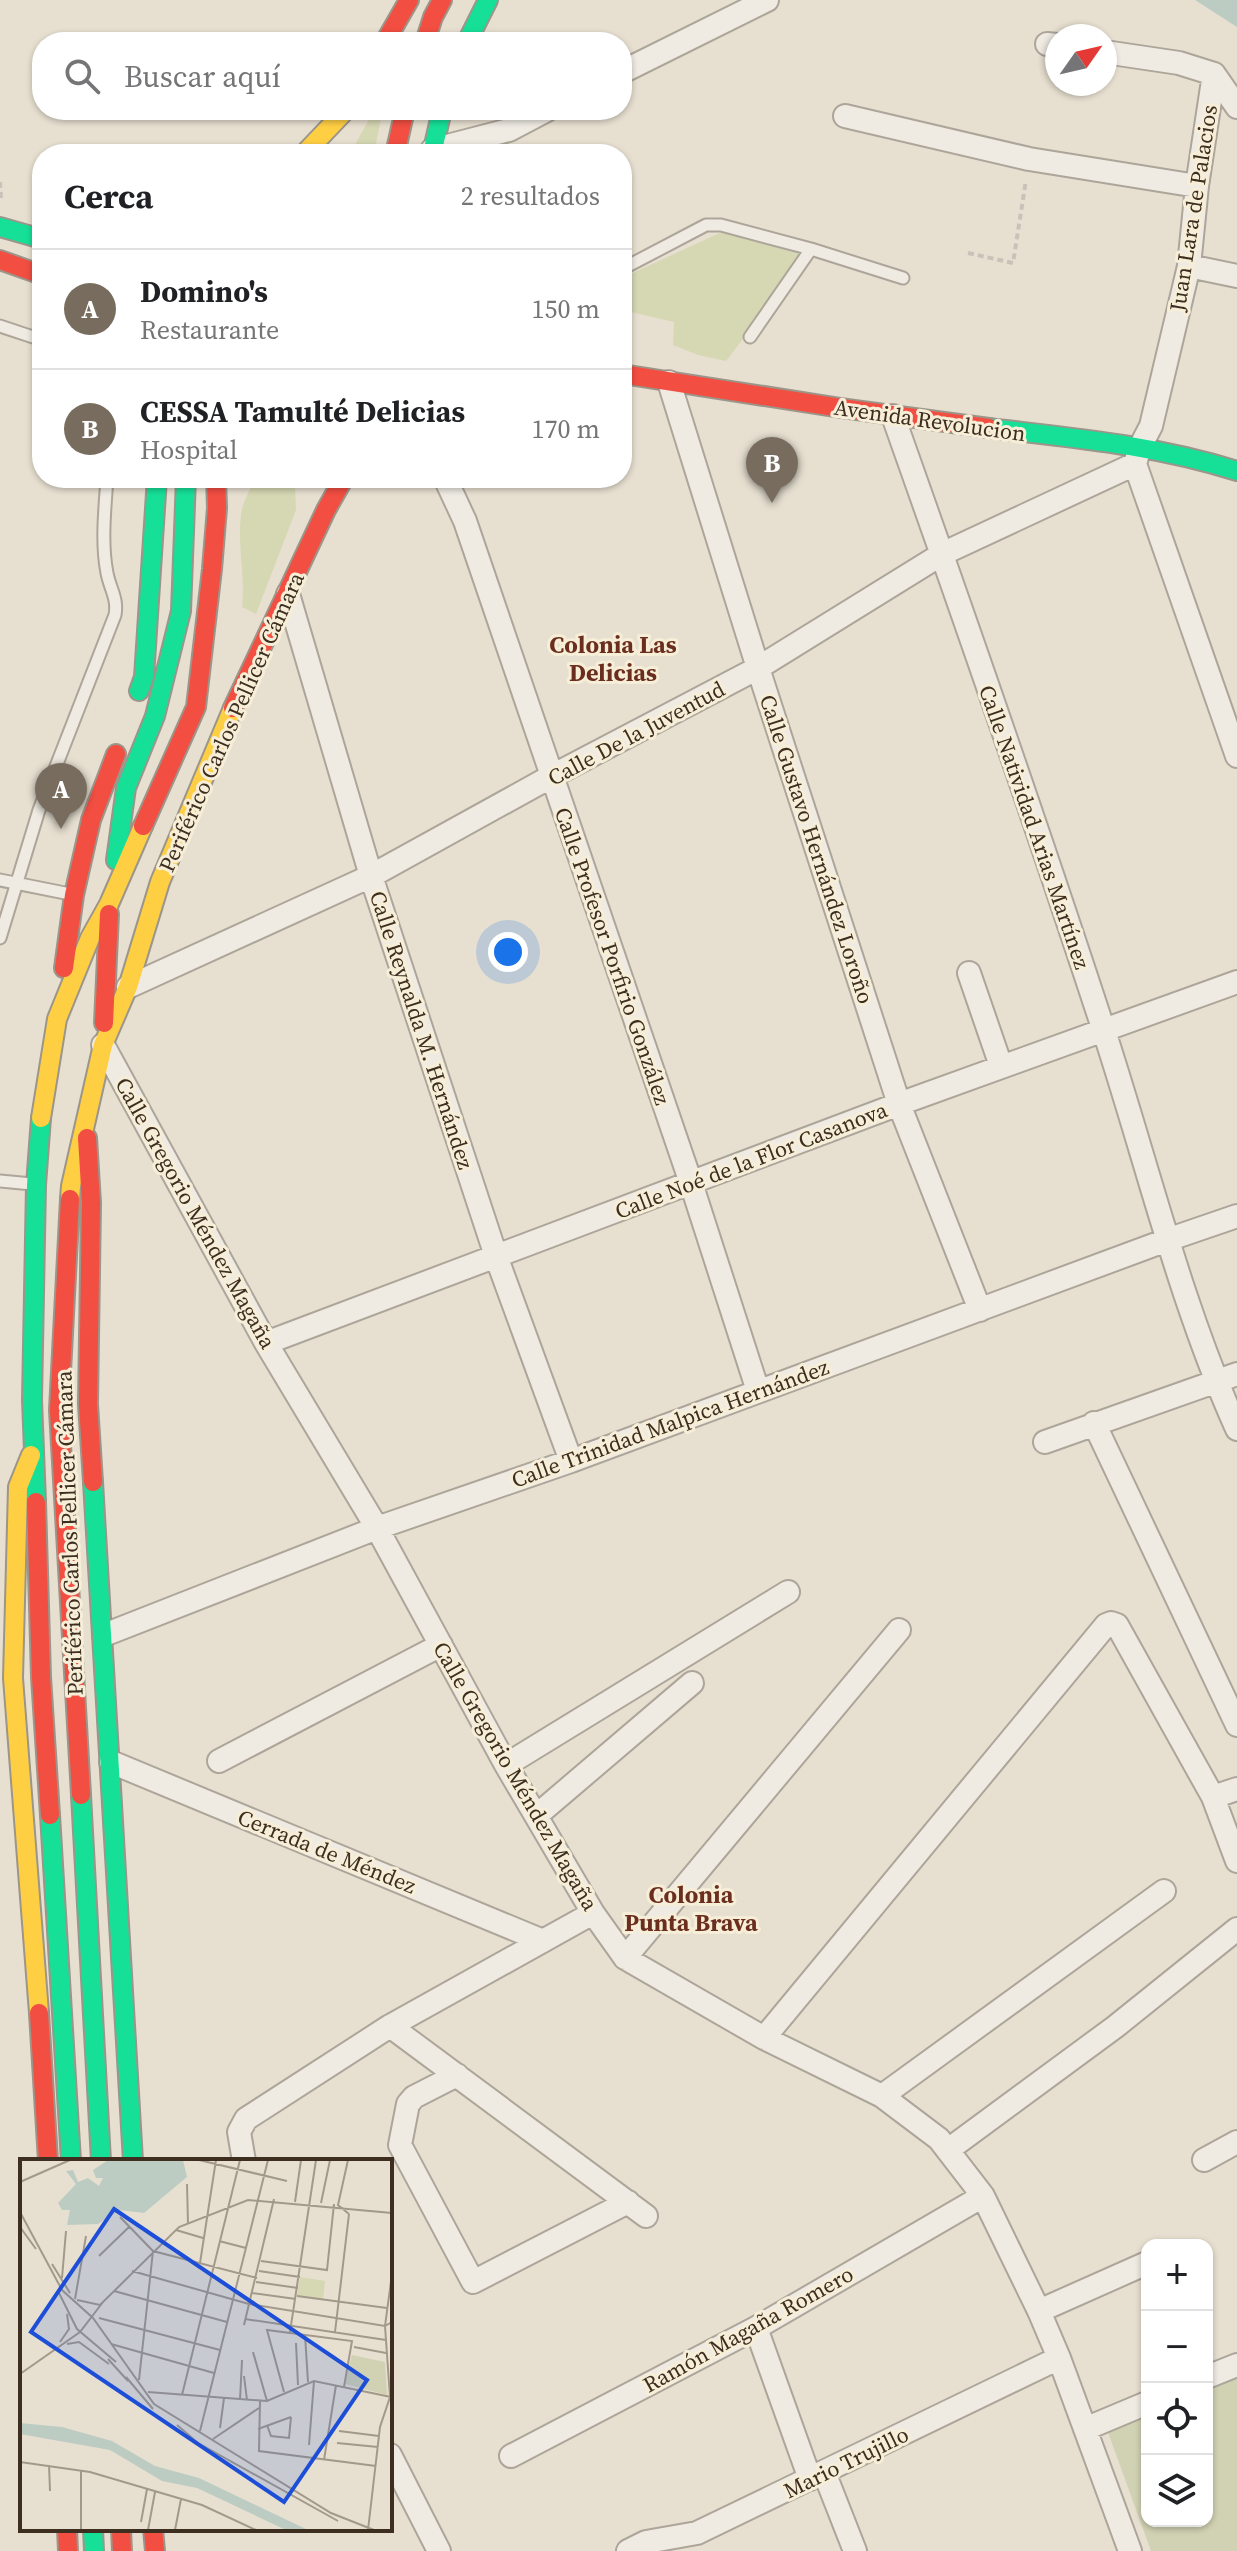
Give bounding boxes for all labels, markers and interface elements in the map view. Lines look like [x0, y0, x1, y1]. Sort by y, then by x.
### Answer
north arrow [1045, 24, 1117, 96]
search box [32, 32, 632, 120]
icon: search [60, 54, 104, 98]
text: Buscar aquí [124, 56, 281, 97]
street label: Juan Lara de Palacios [1162, 102, 1224, 315]
text: Cerca [64, 173, 153, 219]
text: 2 resultados [461, 178, 600, 214]
text: Domino's [140, 271, 268, 312]
text: A [81, 291, 99, 327]
text: 150 m [532, 291, 600, 327]
text: Restaurante [140, 312, 279, 348]
text: CESSA Tamulté Delicias [140, 391, 465, 432]
street label: Avenida Revolucion [832, 392, 1028, 448]
text: B [82, 411, 98, 447]
text: 170 m [532, 411, 600, 447]
text: Hospital [140, 432, 238, 468]
pin: B [746, 437, 798, 503]
street label: Periférico Carlos Pellicer Cámara [151, 567, 311, 877]
district label: Colonia Las Delicias [549, 628, 677, 689]
street label: Calle De la Juventud [542, 673, 730, 792]
street label: Calle Natividad Arias Martínez [972, 681, 1098, 973]
street label: Calle Gustavo Hernández Loroño [753, 691, 881, 1007]
pin: A [35, 763, 87, 829]
street label: Calle Profesor Porfirio González [548, 803, 678, 1109]
street label: Calle Reynalda M. Hernández [363, 887, 481, 1173]
your location [488, 932, 528, 972]
street label: Calle Gregorio Méndez Magaña [109, 1072, 284, 1355]
street label: Calle Noé de la Flor Casanova [611, 1094, 892, 1226]
street label: Calle Trinidad Malpica Hernández [507, 1352, 833, 1494]
street label: Periférico Carlos Pellicer Cámara [48, 1369, 90, 1696]
street label: Calle Gregorio Méndez Magaña [427, 1636, 606, 1917]
street label: Cerrada de Méndez [233, 1802, 421, 1900]
district label: Colonia Punta Brava [624, 1878, 758, 1939]
inset map [20, 2159, 392, 2531]
map controls [1141, 2239, 1213, 2527]
button: + [1141, 2239, 1213, 2311]
street label: Ramón Magaña Romero [637, 2259, 859, 2399]
button: − [1141, 2311, 1213, 2383]
button: locate [1141, 2383, 1213, 2455]
street label: Mario Trujillo [778, 2419, 914, 2505]
button: layers [1141, 2455, 1213, 2527]

